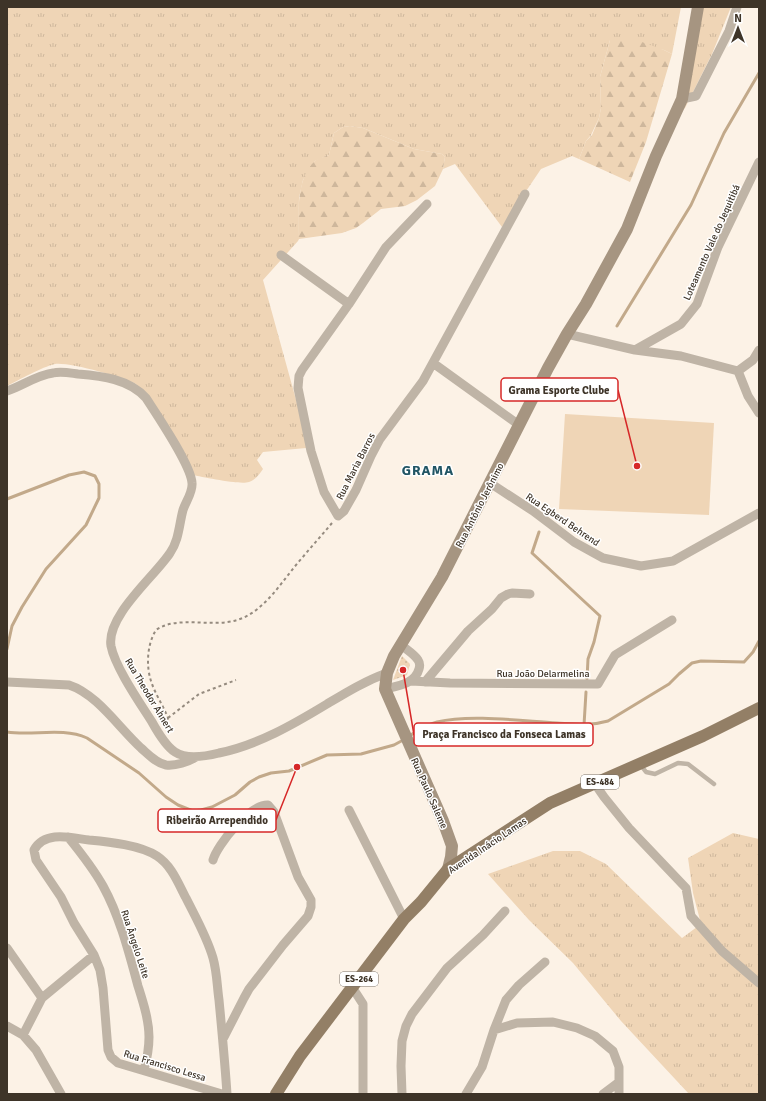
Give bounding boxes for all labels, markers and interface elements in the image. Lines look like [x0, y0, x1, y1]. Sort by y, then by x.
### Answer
north arrow [718, 8, 758, 48]
text: N [734, 12, 742, 25]
street label: Loteamento Vale do Jequitibá [681, 183, 743, 302]
callout: Grama Esporte Clube [501, 378, 618, 401]
text: Grama Esporte Clube [509, 384, 610, 397]
street label: Rua Maria Barros [334, 430, 378, 502]
street label: Rua Antônio Jerônimo [453, 461, 507, 550]
district label: GRAMA [402, 462, 454, 479]
street label: Rua Egberd Behrend [523, 491, 602, 549]
street label: Rua Theodor Ahnert [122, 656, 176, 735]
street label: Rua João Delarmelina [497, 668, 589, 680]
callout: Praça Francisco da Fonseca Lamas [414, 723, 593, 746]
text: Praça Francisco da Fonseca Lamas [422, 728, 586, 741]
street label: Rua Paulo Saleme [408, 756, 450, 831]
road number: ES-484 [581, 775, 619, 789]
callout: Ribeirão Arrependido [158, 809, 276, 832]
text: Ribeirão Arrependido [166, 814, 268, 827]
street label: Avenida Inácio Lamas [446, 815, 530, 877]
street label: Rua Ângelo Leite [118, 908, 152, 980]
road number: ES-264 [340, 972, 378, 986]
street label: Rua Francisco Lessa [122, 1048, 207, 1084]

